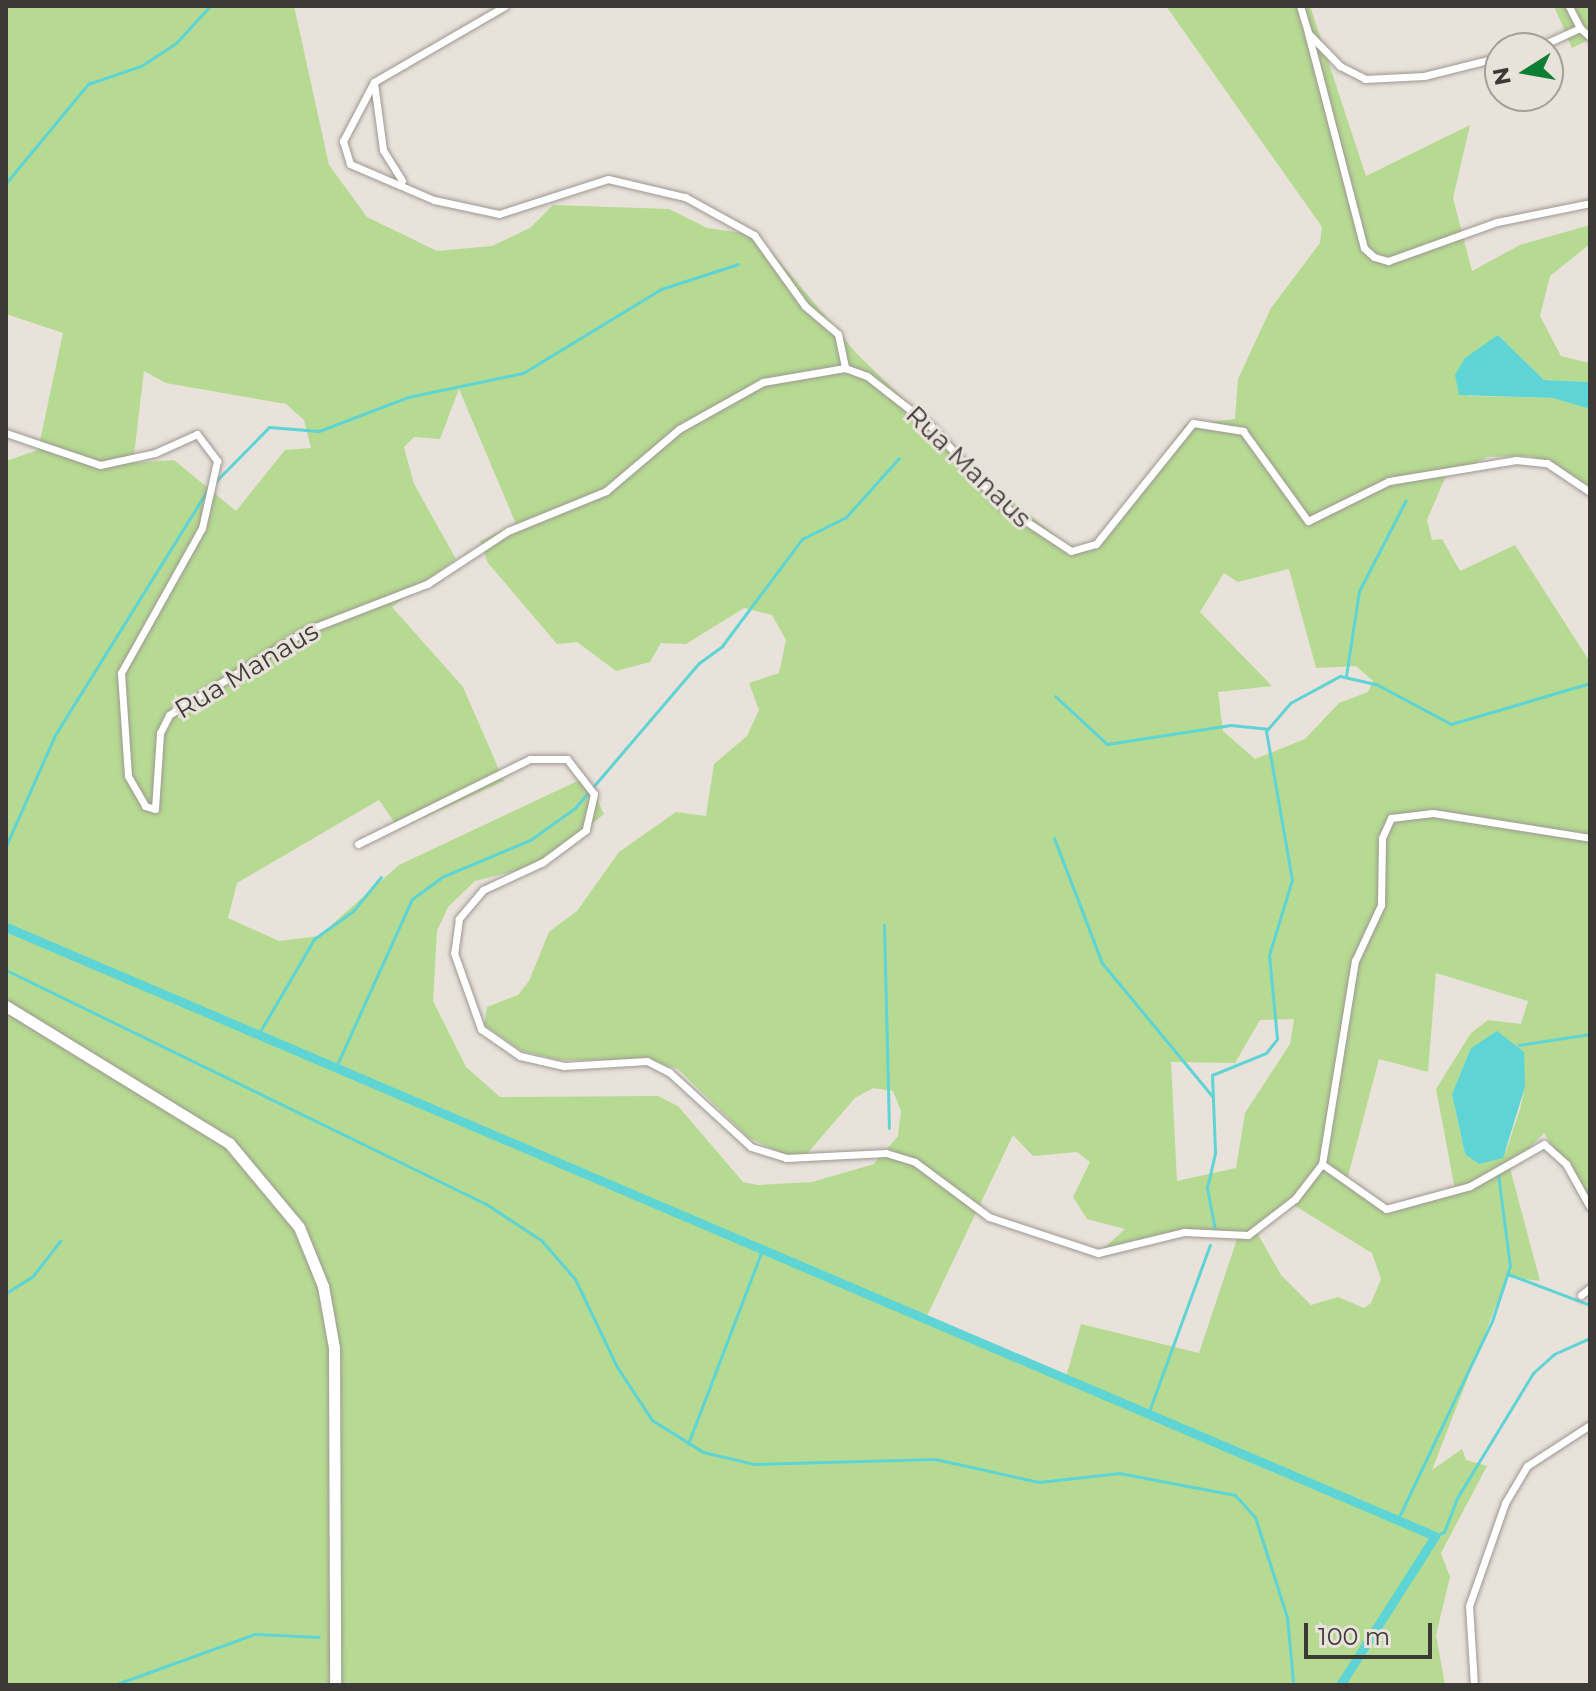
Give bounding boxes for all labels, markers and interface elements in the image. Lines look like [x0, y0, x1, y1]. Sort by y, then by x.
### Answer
north arrow [1484, 32, 1564, 112]
text: N [1487, 65, 1517, 88]
street label: Rua Manaus [899, 400, 1037, 534]
street label: Rua Manaus [170, 616, 324, 726]
scale bar [1308, 1607, 1436, 1657]
text: 100 m [1318, 1622, 1390, 1651]

